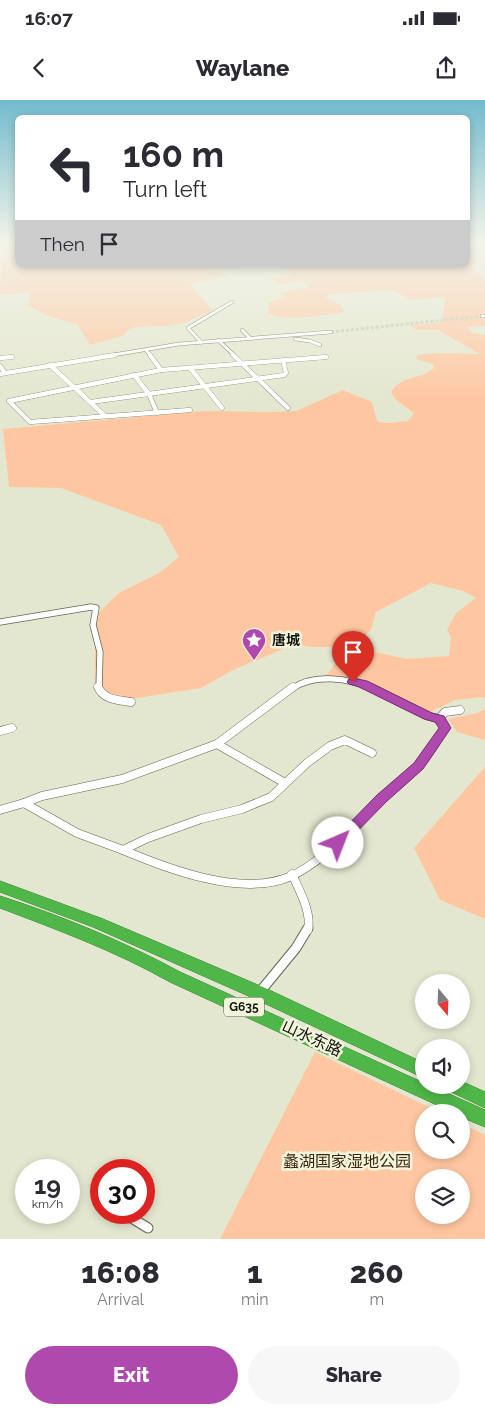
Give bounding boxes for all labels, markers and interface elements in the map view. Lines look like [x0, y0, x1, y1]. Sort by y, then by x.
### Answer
text: 16:07 [25, 7, 73, 29]
icon: back [25, 54, 53, 82]
icon: share [432, 54, 460, 82]
text: Waylane [196, 55, 289, 81]
text: 160 m [123, 134, 224, 175]
icon: left [40, 135, 105, 200]
text: Turn left [123, 176, 207, 202]
icon: arrive [95, 230, 123, 258]
text: Then [40, 233, 85, 255]
place icon: 唐城 [241, 627, 267, 661]
pin [332, 631, 374, 682]
place label: 唐城 [272, 632, 300, 648]
icon: arrive [339, 638, 367, 666]
position arrow [311, 816, 363, 868]
north arrow [415, 974, 470, 1029]
map controls [415, 974, 470, 1224]
road number: G635 [224, 998, 264, 1016]
street label: 山水东路 [279, 1016, 345, 1060]
button: sound [415, 1039, 470, 1094]
button: search [415, 1104, 470, 1159]
park label: 蠡湖国家湿地公园 [283, 1152, 411, 1171]
speed limit sign: 30 [90, 1159, 155, 1224]
button: layers [415, 1169, 470, 1224]
text: 19 [34, 1170, 61, 1200]
text: km/h [32, 1197, 63, 1211]
text: 16:08 [81, 1255, 160, 1290]
text: 1 [247, 1255, 263, 1290]
text: 260 [350, 1255, 404, 1290]
text: Arrival [97, 1290, 144, 1309]
text: min [241, 1290, 269, 1309]
text: m [369, 1290, 384, 1309]
button: Exit [25, 1346, 238, 1404]
button: Share [248, 1346, 460, 1404]

